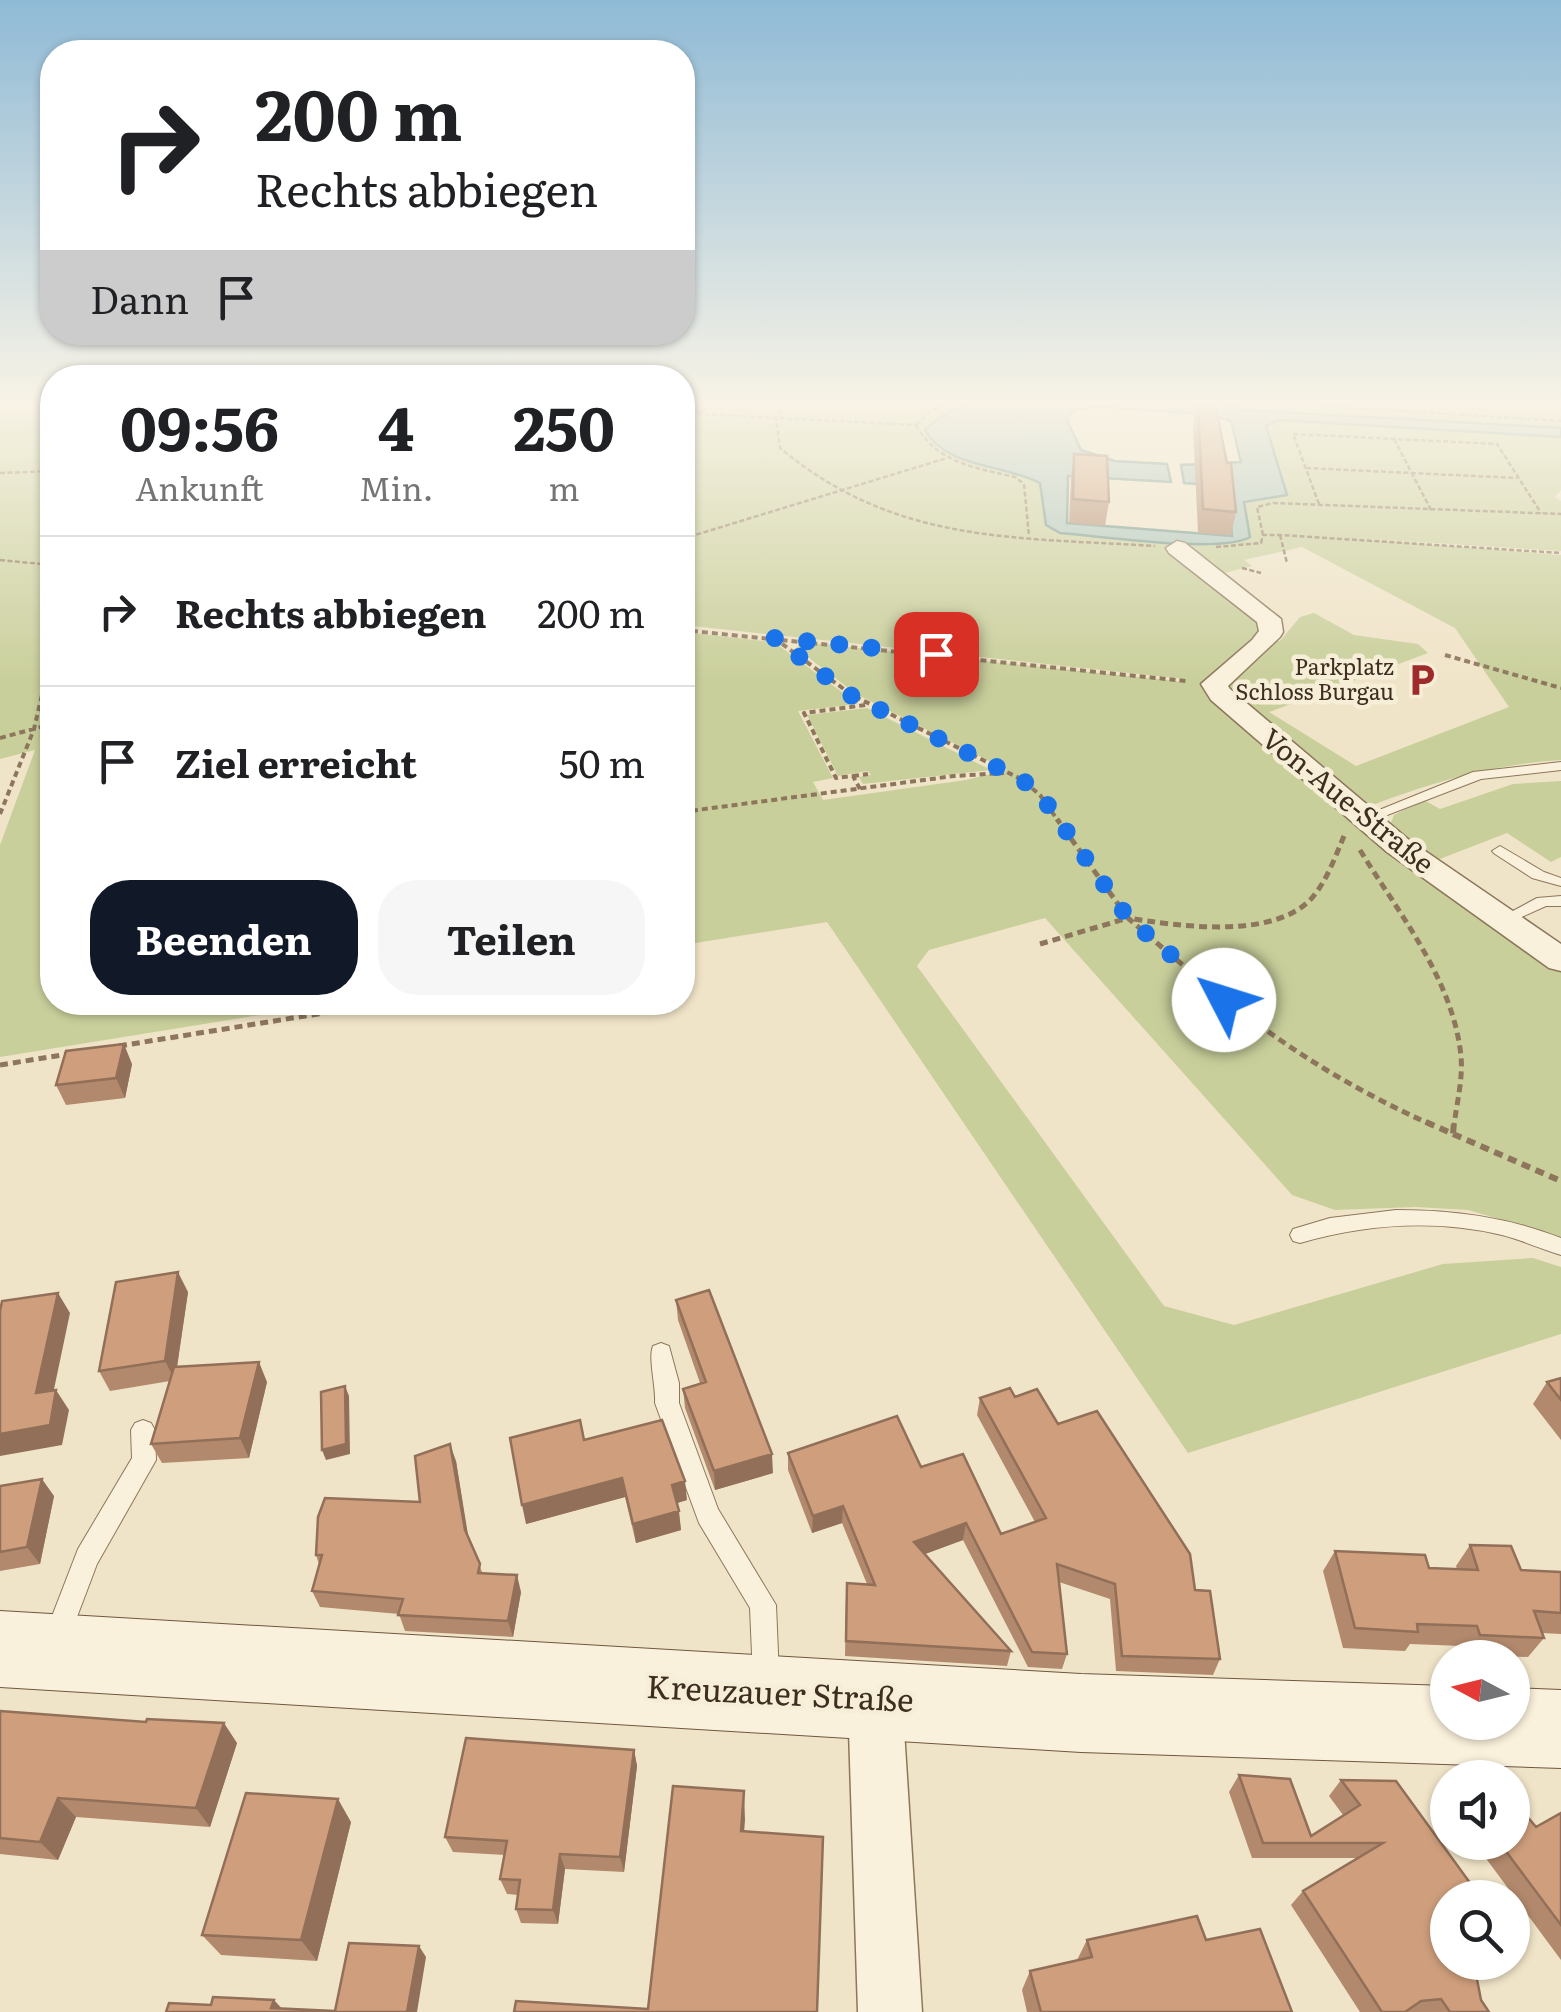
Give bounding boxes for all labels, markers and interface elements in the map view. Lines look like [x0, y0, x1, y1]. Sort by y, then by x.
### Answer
text: 200 m [255, 59, 463, 163]
icon: right [90, 80, 220, 210]
text: Rechts abbiegen [255, 154, 598, 221]
text: Dann [90, 269, 189, 326]
icon: arrive [209, 270, 264, 325]
text: 09:56 [120, 380, 279, 469]
text: 4 [378, 380, 414, 469]
text: 250 [513, 380, 615, 469]
text: Ankunft [135, 463, 264, 511]
text: Min. [359, 463, 433, 511]
text: m [549, 463, 580, 511]
text: Rechts abbiegen [175, 583, 487, 640]
text: 200 m [537, 583, 645, 640]
icon: right [90, 584, 145, 639]
pin [894, 612, 979, 697]
icon: arrive [909, 627, 964, 682]
place label: Parkplatz Schloss Burgau [1235, 649, 1394, 707]
parking icon: Parkplatz Schloss Burgau [1403, 661, 1441, 699]
street label: Von-Aue-Straße [1254, 717, 1445, 882]
text: Ziel erreicht [175, 733, 417, 790]
text: 50 m [559, 733, 645, 790]
icon: arrive [90, 734, 145, 789]
button: Beenden [90, 880, 358, 995]
button: Teilen [378, 880, 645, 995]
position arrow [1172, 948, 1276, 1052]
north arrow [1430, 1640, 1530, 1740]
map controls [1430, 1640, 1530, 1980]
street label: Kreuzauer Straße [645, 1660, 915, 1722]
button: sound [1430, 1760, 1530, 1860]
button: search [1430, 1880, 1530, 1980]

